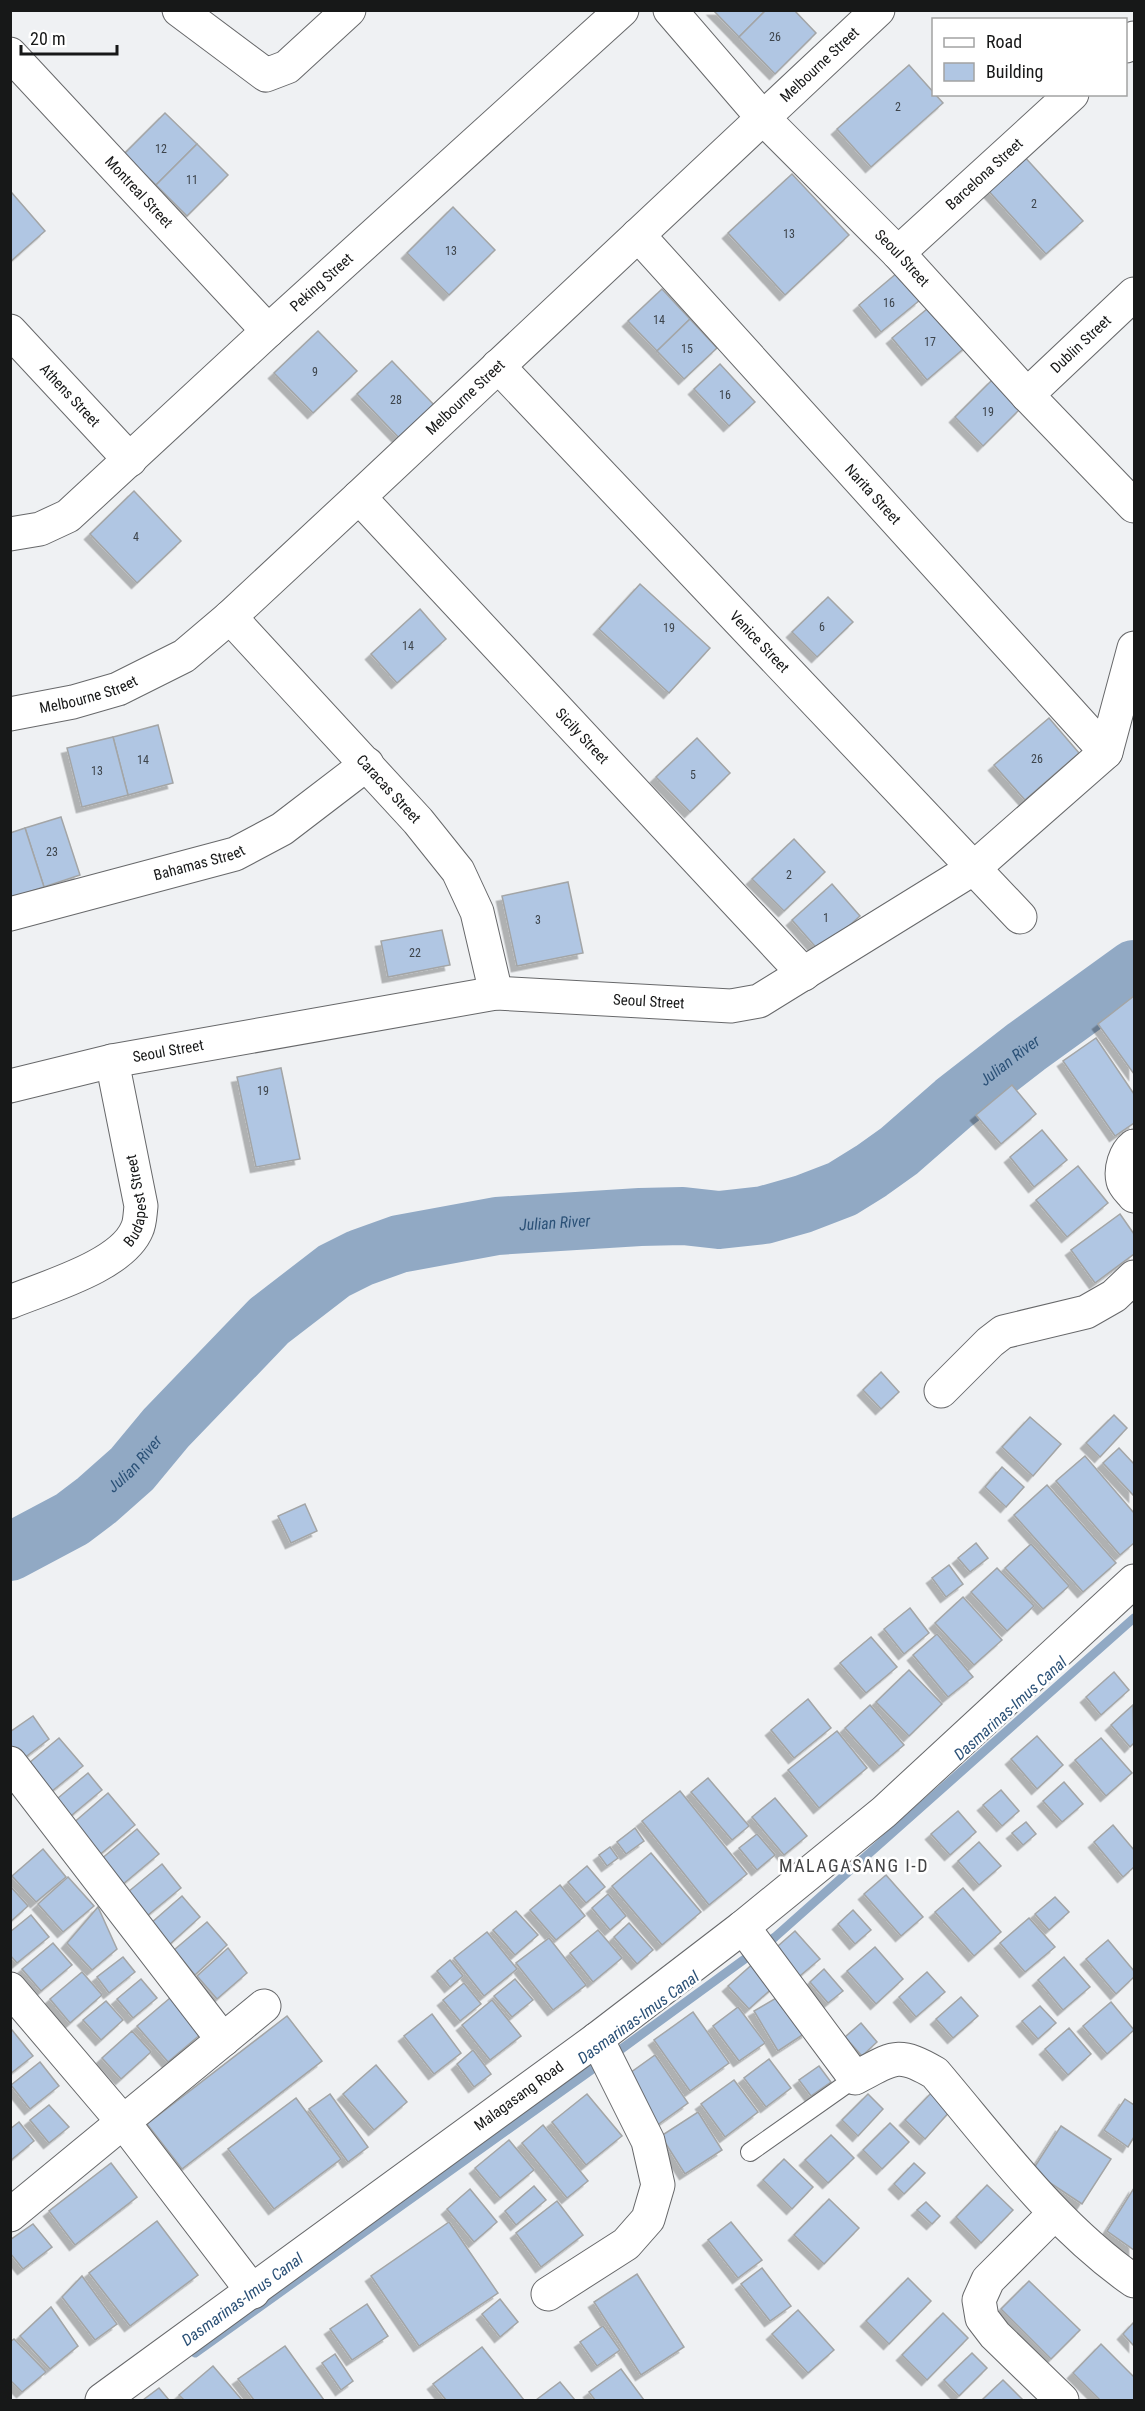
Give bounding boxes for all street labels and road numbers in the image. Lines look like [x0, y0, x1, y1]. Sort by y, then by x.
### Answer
street label: Melbourne Street [777, 23, 863, 106]
street label: Barcelona Street [942, 134, 1027, 214]
street label: Montreal Street [101, 153, 177, 232]
street label: Seoul Street [871, 226, 933, 290]
street label: Peking Street [286, 249, 357, 316]
street label: Dublin Street [1047, 312, 1115, 377]
street label: Melbourne Street [422, 356, 508, 439]
street label: Athens Street [36, 360, 104, 431]
street label: Narita Street [841, 461, 905, 528]
street label: Venice Street [726, 607, 793, 677]
street label: Melbourne Street [38, 672, 141, 717]
street label: Sicily Street [552, 704, 613, 768]
street label: Caracas Street [353, 751, 425, 827]
street label: Bahamas Street [152, 841, 248, 884]
street label: Seoul Street [612, 990, 685, 1012]
street label: Seoul Street [131, 1036, 205, 1066]
street label: Budapest Street [120, 1153, 150, 1250]
street label: Malagasang Road [471, 2057, 567, 2134]

